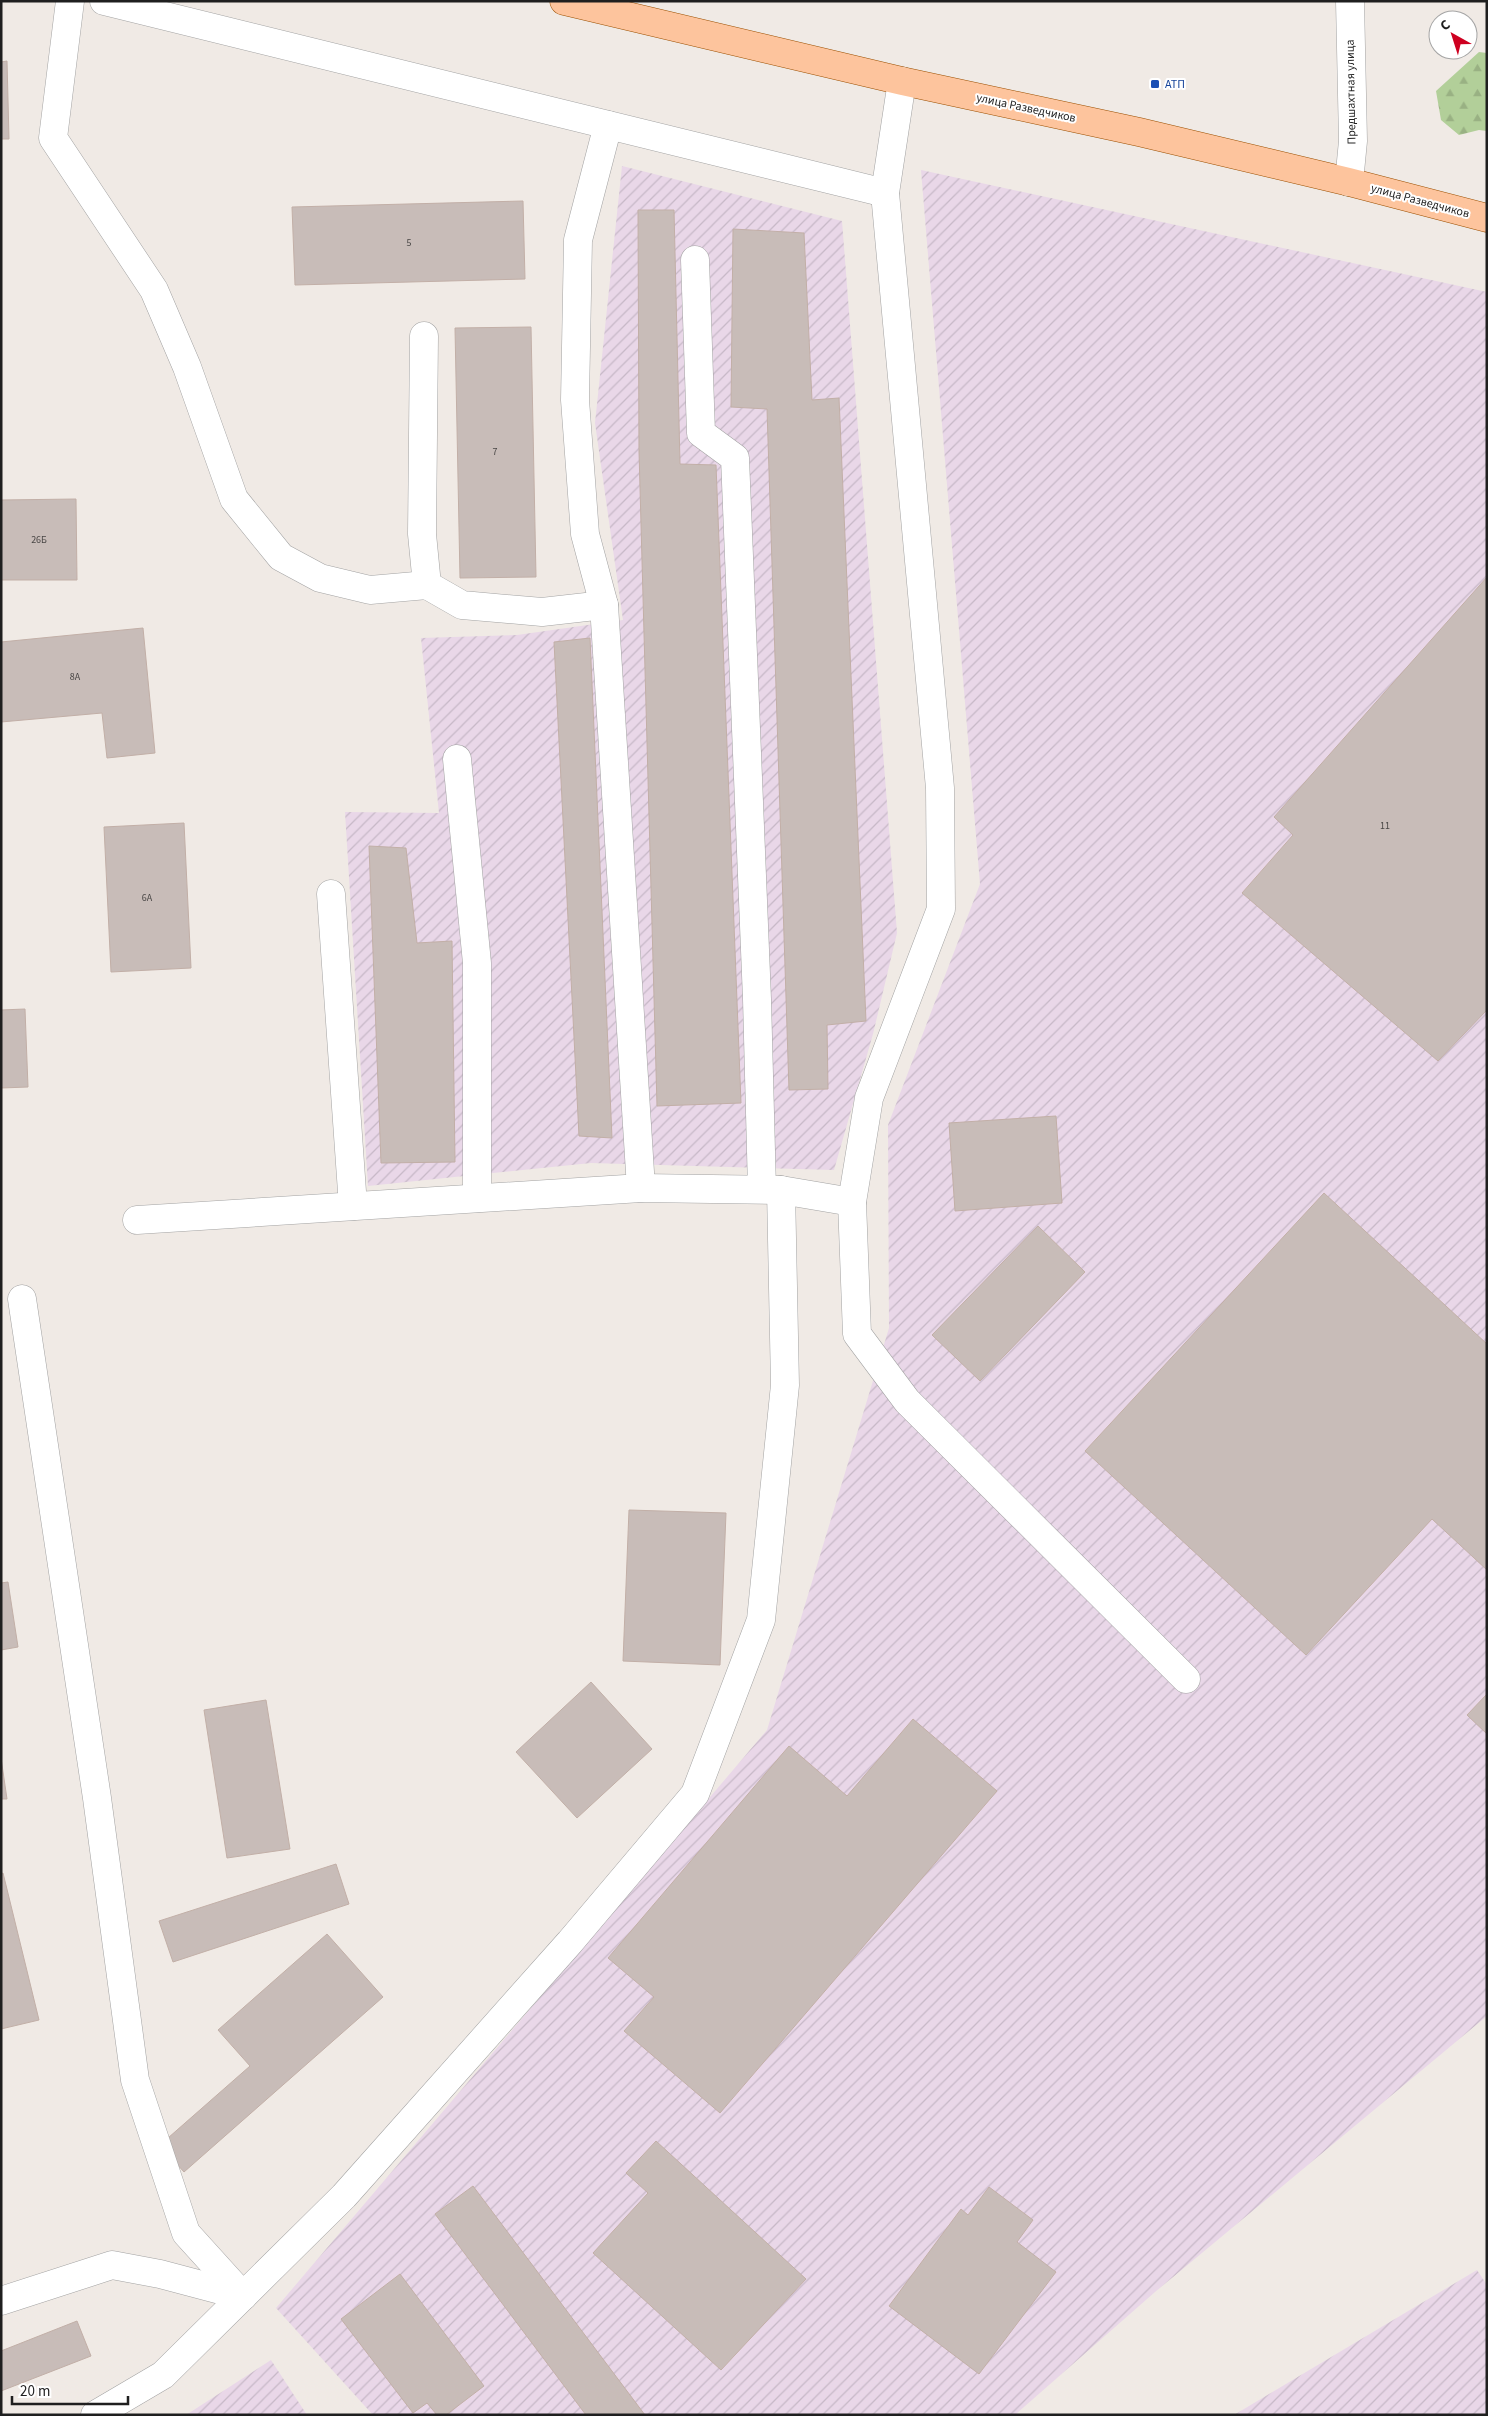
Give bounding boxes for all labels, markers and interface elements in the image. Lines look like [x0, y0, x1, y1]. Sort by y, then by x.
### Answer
north arrow [1428, 10, 1478, 60]
text: С [1436, 15, 1455, 36]
street label: Предшахтная улица [1342, 39, 1360, 145]
place label: АТП [1165, 76, 1185, 93]
marker: АТП [1149, 78, 1161, 90]
street label: улица Разведчиков [975, 89, 1077, 127]
street label: улица Разведчиков [1369, 180, 1471, 222]
house number: 5 [407, 236, 412, 250]
house number: 7 [493, 445, 498, 459]
house number: 26Б [31, 533, 47, 547]
house number: 8А [70, 670, 81, 684]
house number: 11 [1380, 819, 1390, 833]
house number: 6А [142, 891, 153, 905]
scale bar [12, 2374, 129, 2406]
text: 20 m [20, 2381, 50, 2402]

